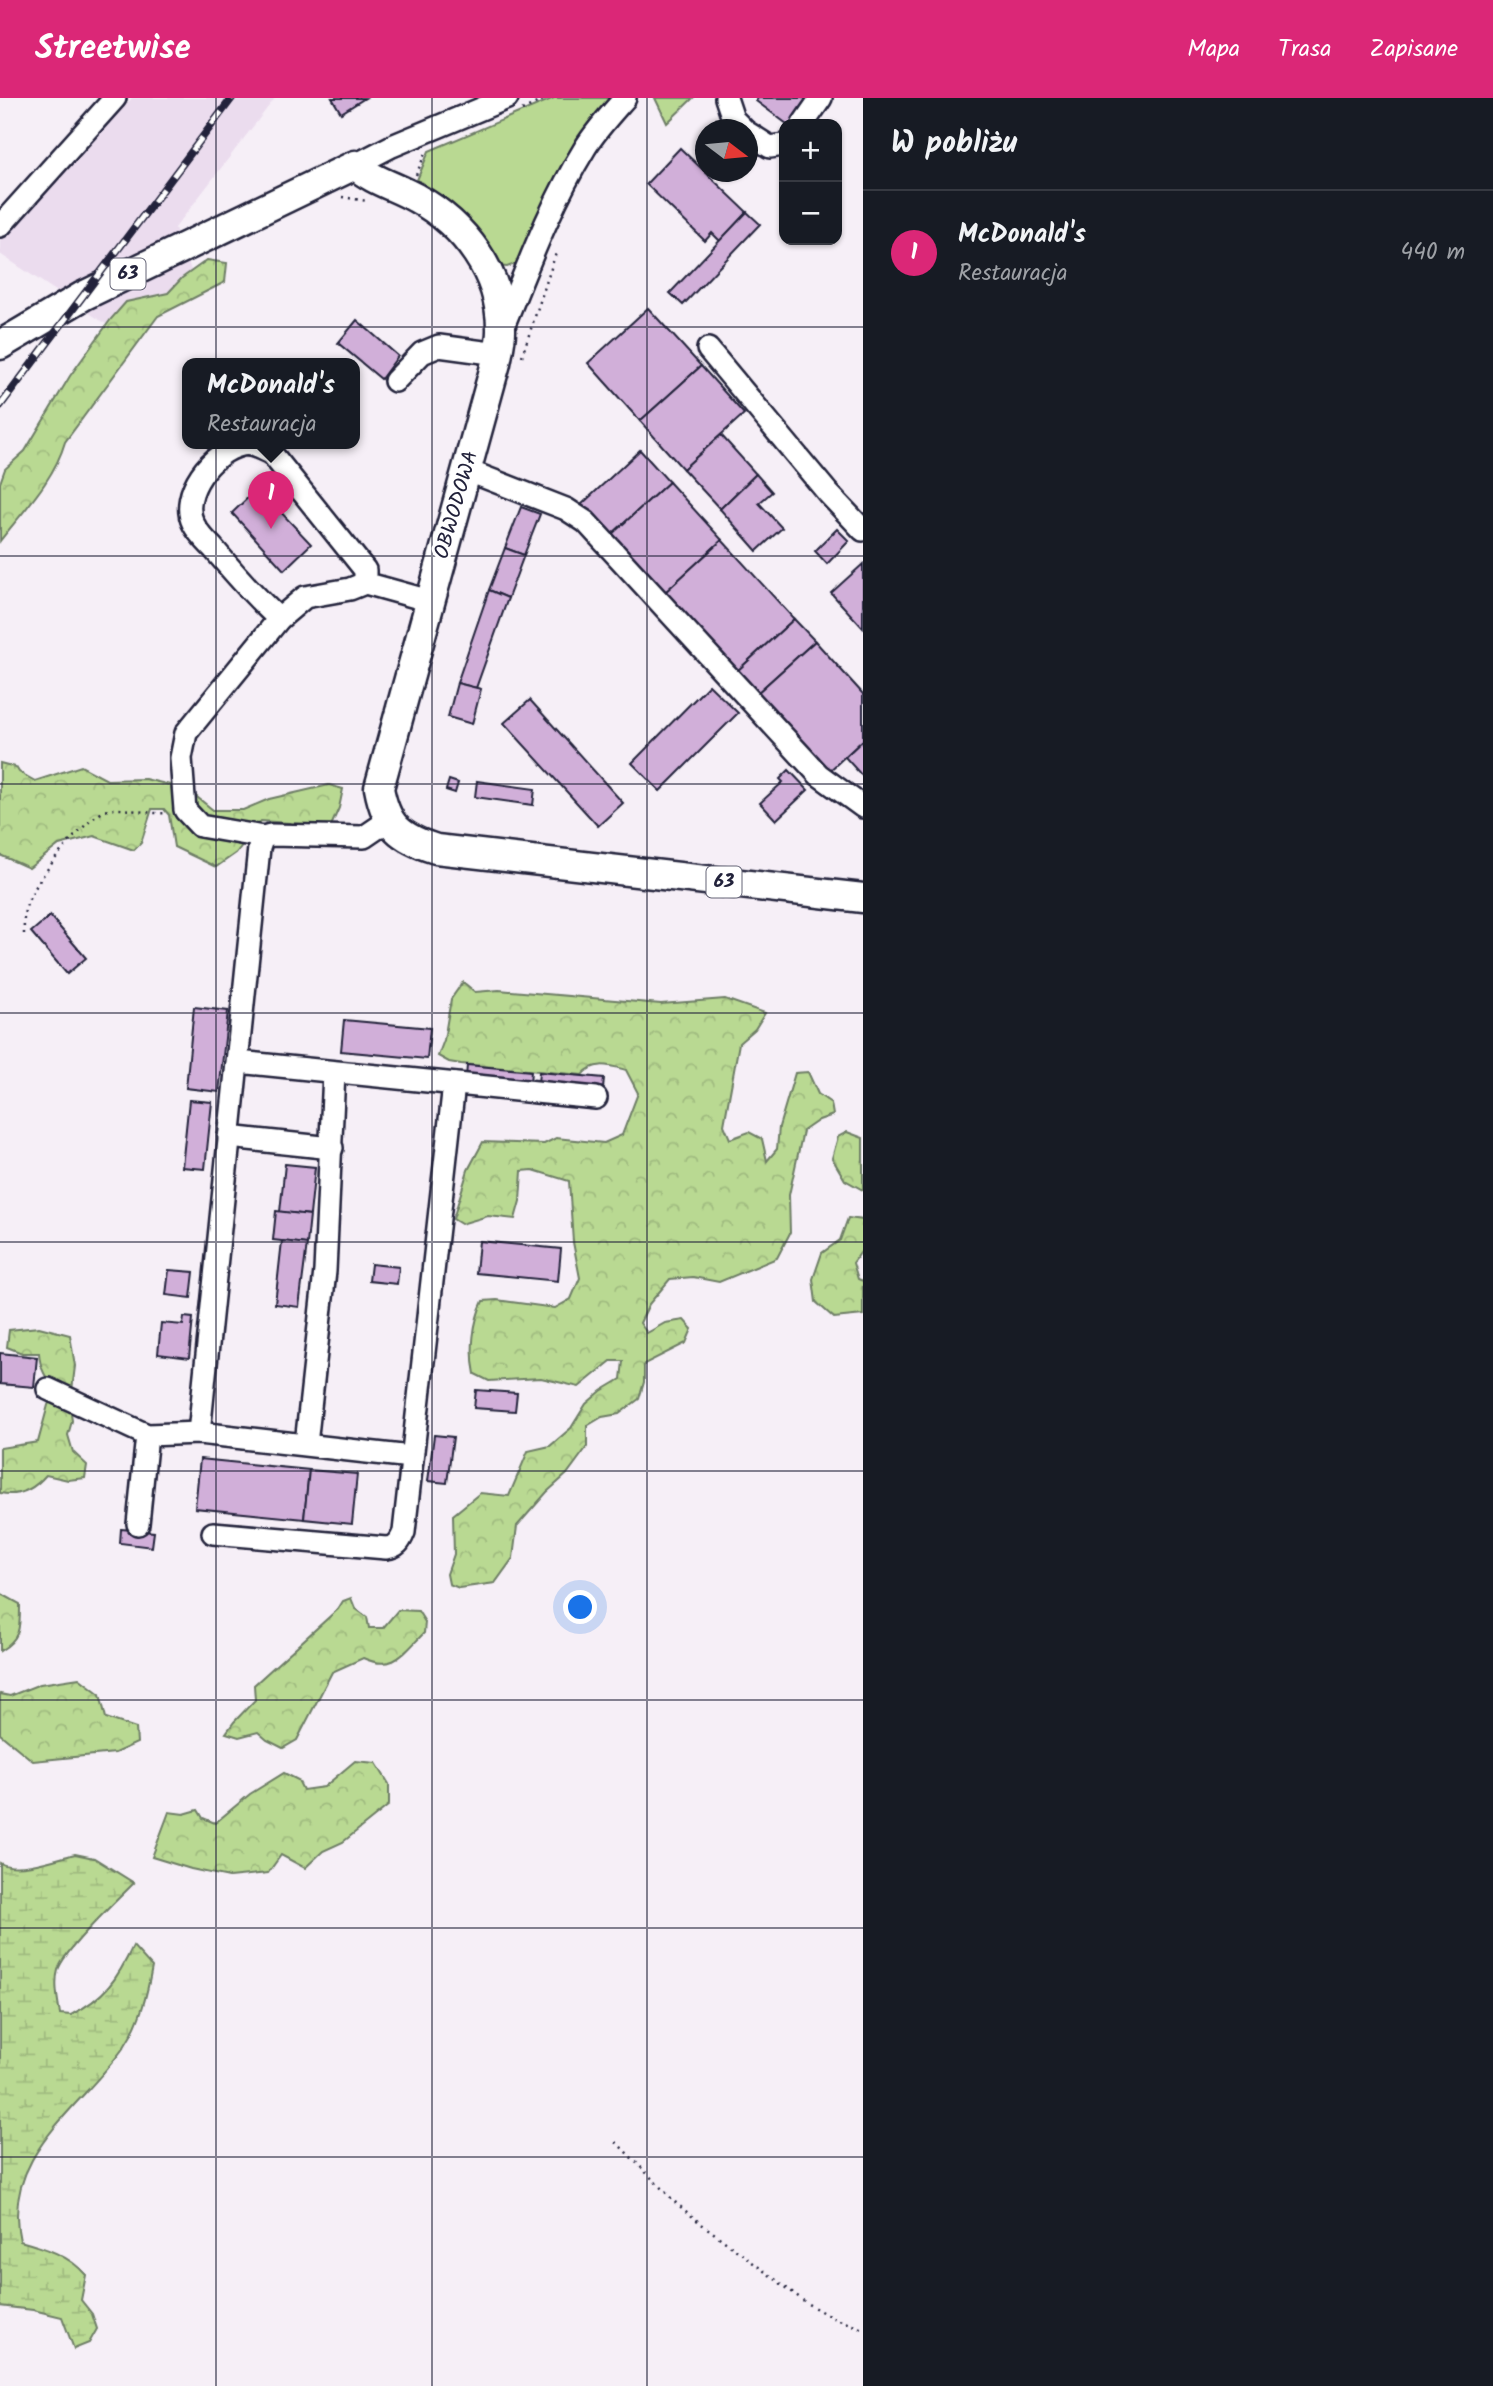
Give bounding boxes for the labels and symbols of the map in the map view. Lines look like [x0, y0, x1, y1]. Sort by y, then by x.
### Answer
north arrow [695, 119, 758, 182]
road number: 63 [110, 258, 146, 290]
street label: OBWODOWA [426, 447, 488, 563]
pin: 1 [248, 471, 294, 529]
road number: 63 [706, 866, 742, 898]
your location [563, 1590, 597, 1624]

